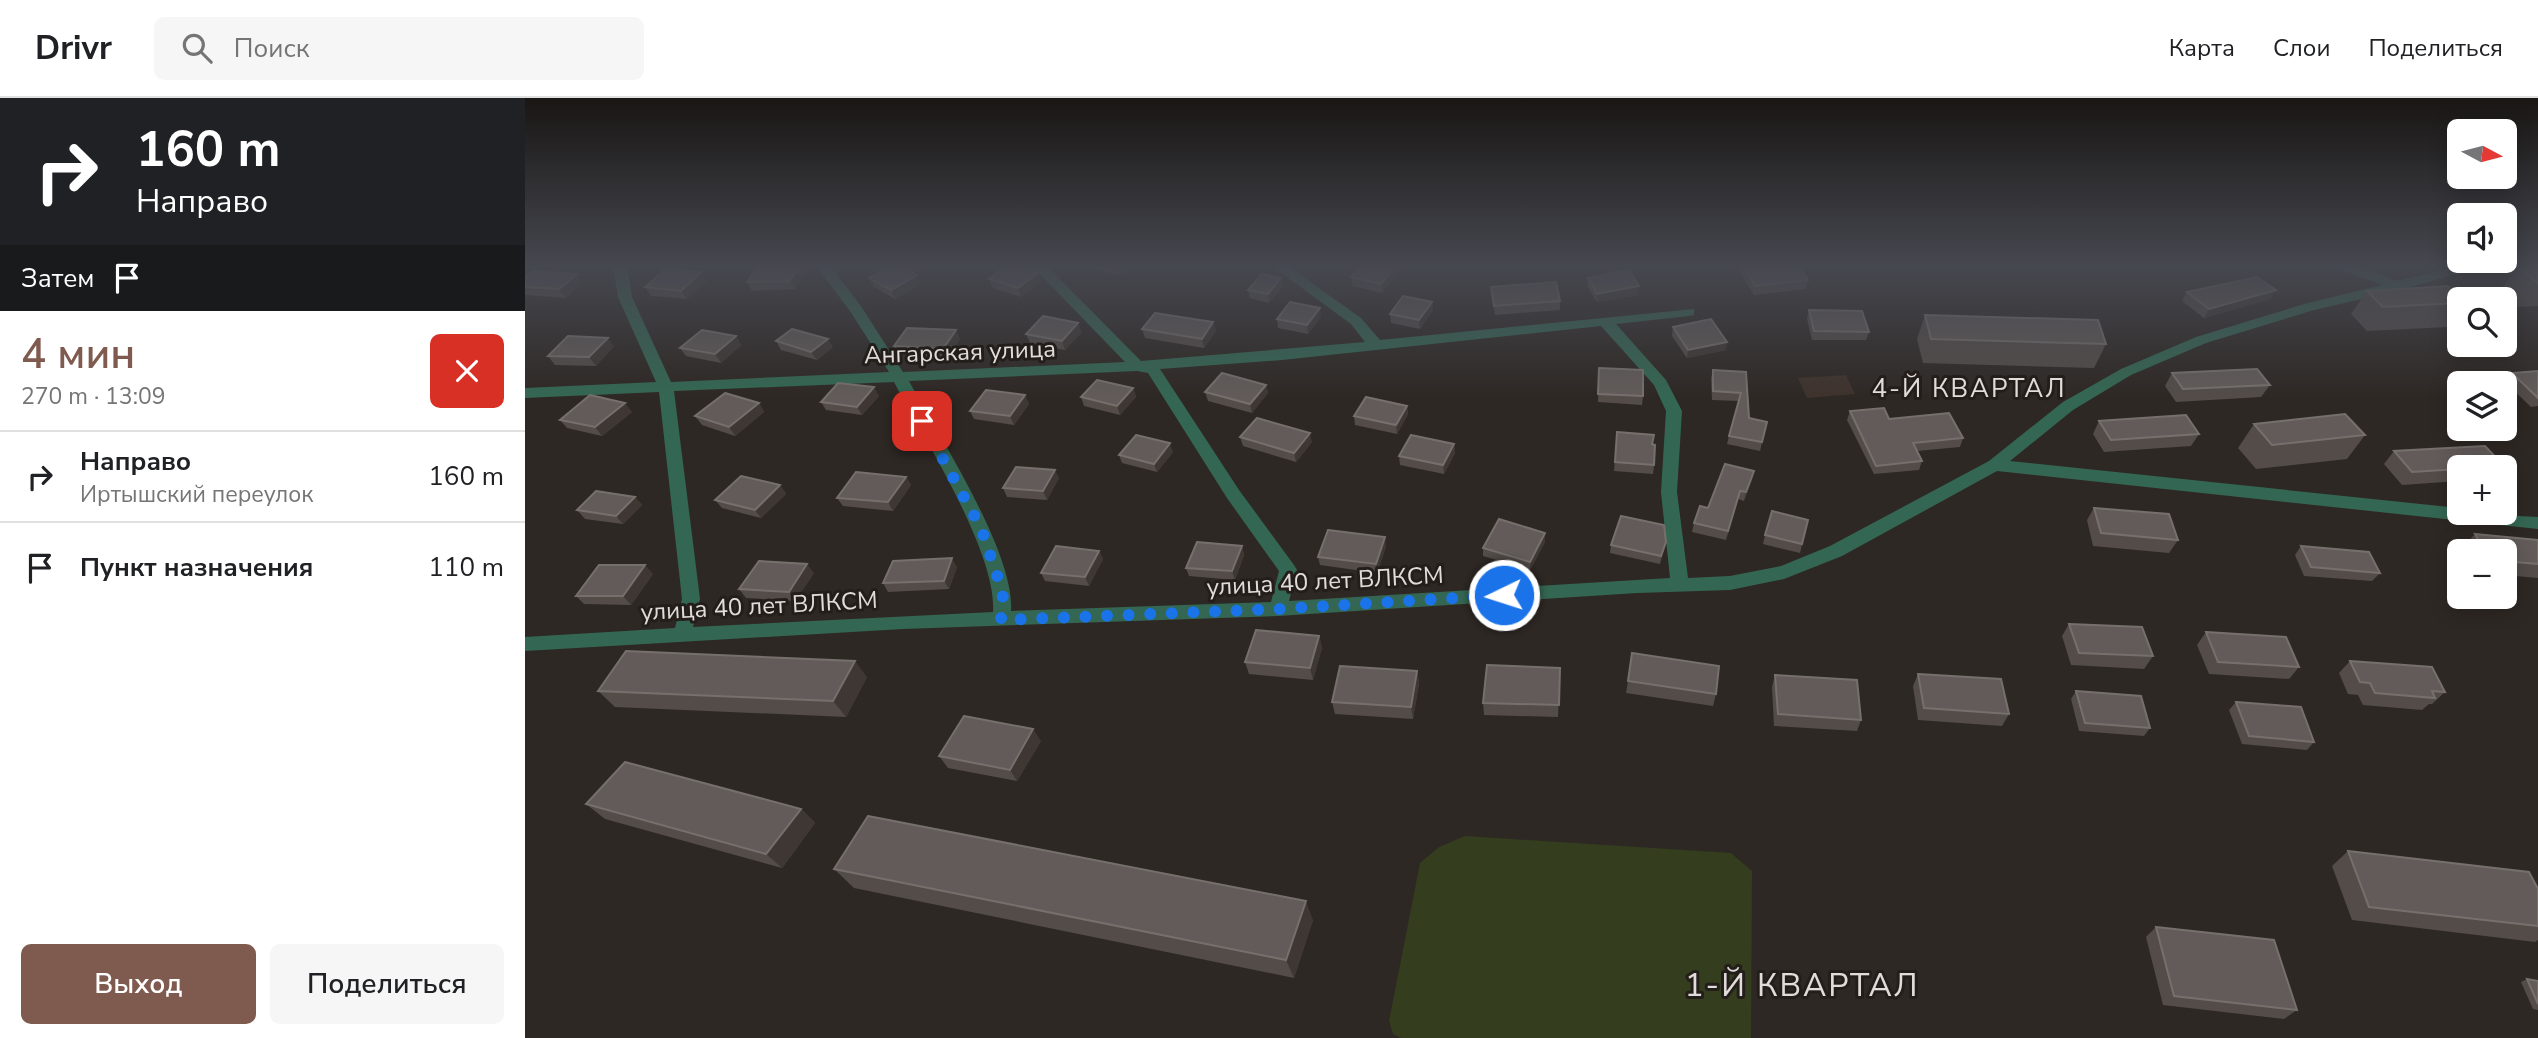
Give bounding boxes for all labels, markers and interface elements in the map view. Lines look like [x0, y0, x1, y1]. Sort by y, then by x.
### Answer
search box [154, 17, 644, 80]
text: Drivr [35, 26, 112, 71]
icon: search [178, 29, 216, 67]
text: Поиск [234, 31, 309, 66]
text: Карта [2169, 32, 2235, 64]
text: Слои [2273, 32, 2330, 64]
text: Поделиться [2368, 32, 2503, 64]
text: 160 m [136, 116, 280, 183]
north arrow [2447, 119, 2517, 189]
map controls [2447, 119, 2517, 609]
icon: right [21, 126, 112, 217]
text: Направо [136, 180, 268, 223]
button: sound [2447, 203, 2517, 273]
icon: arrive [108, 259, 146, 297]
text: Затем [21, 261, 94, 296]
button: search [2447, 287, 2517, 357]
text: 4 мин [21, 326, 135, 383]
street label: Ангарская улица [863, 333, 1057, 371]
button: close [430, 334, 504, 408]
district label: 4-Й КВАРТАЛ [1871, 371, 2067, 406]
button: layers [2447, 371, 2517, 441]
text: 270 m · 13:09 [21, 381, 166, 412]
pin [892, 391, 952, 451]
icon: arrive [903, 402, 941, 440]
text: Направо [80, 444, 191, 479]
button: + [2447, 455, 2517, 525]
icon: right [21, 458, 59, 496]
text: 160 m [428, 459, 504, 494]
text: Иртышский переулок [80, 479, 313, 510]
button: − [2447, 539, 2517, 609]
icon: arrive [21, 549, 59, 587]
text: Пункт назначения [80, 550, 313, 585]
text: 110 m [428, 550, 504, 585]
position arrow [1467, 558, 1541, 632]
street label: улица 40 лет ВЛКСМ [1206, 559, 1444, 603]
street label: улица 40 лет ВЛКСМ [640, 584, 878, 628]
button: Выход [21, 944, 256, 1024]
button: Поделиться [270, 944, 504, 1024]
district label: 1-Й КВАРТАЛ [1684, 964, 1920, 1007]

